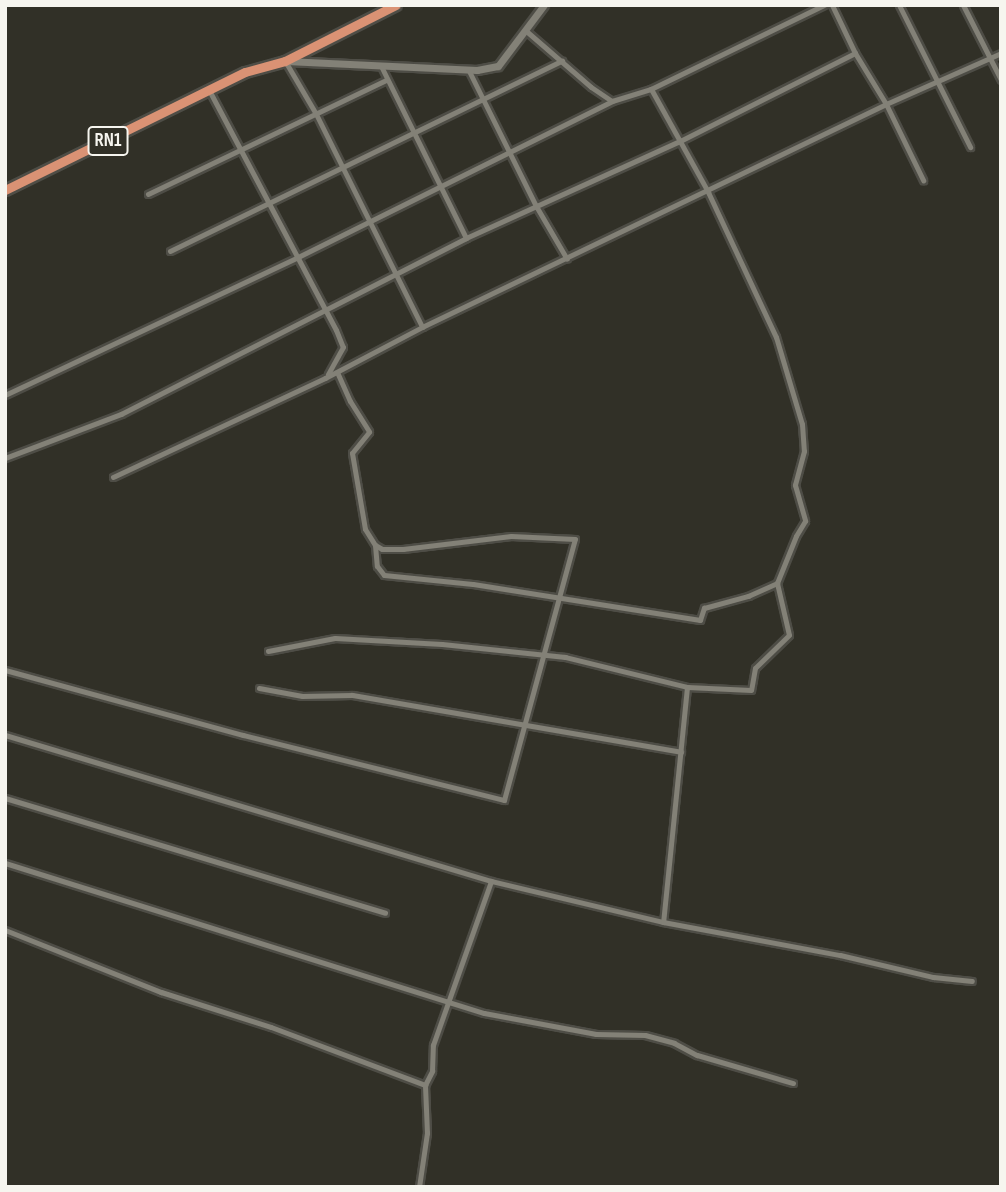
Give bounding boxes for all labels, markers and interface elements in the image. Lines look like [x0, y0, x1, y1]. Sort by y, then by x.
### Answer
road number: RN1 [87, 125, 129, 156]

